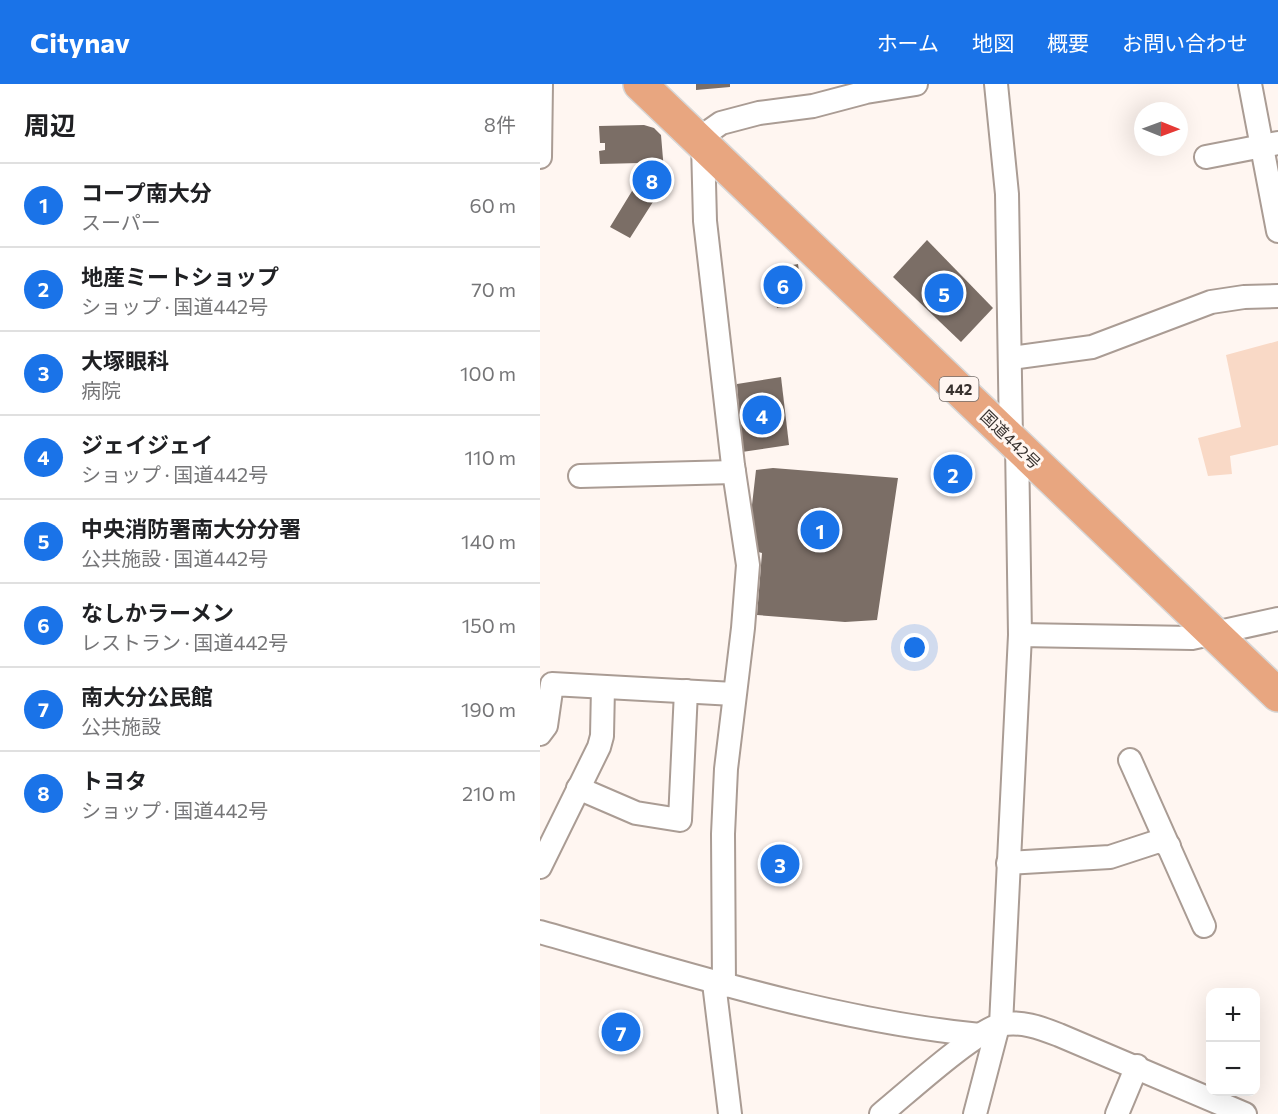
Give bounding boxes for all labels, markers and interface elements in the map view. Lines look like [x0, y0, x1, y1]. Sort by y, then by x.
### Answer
text: Citynav [30, 25, 130, 59]
text: ホーム [877, 30, 939, 55]
text: 地図 [972, 30, 1014, 55]
text: 概要 [1047, 30, 1089, 55]
text: お問い合わせ [1122, 30, 1248, 55]
north arrow [1134, 102, 1188, 156]
text: 周辺 [24, 109, 76, 140]
text: 8件 [484, 112, 516, 136]
pin: 8 [632, 158, 672, 202]
text: コープ南大分 [81, 179, 212, 206]
text: 1 [39, 193, 48, 217]
text: 60 m [470, 193, 516, 217]
text: スーパー [81, 210, 161, 234]
pin: 6 [764, 262, 802, 308]
text: 地産ミートショップ [81, 263, 279, 290]
pin: 5 [924, 270, 964, 316]
text: 2 [38, 277, 49, 301]
text: 70 m [471, 277, 516, 301]
text: ショップ · 国道442号 [81, 294, 268, 318]
text: 大塚眼科 [81, 347, 169, 374]
text: 3 [38, 361, 49, 385]
text: 100 m [460, 361, 516, 385]
road number: 442 [940, 377, 978, 401]
text: 病院 [81, 378, 121, 402]
pin: 4 [742, 392, 782, 438]
street label: 国道442号 [977, 406, 1045, 472]
text: ジェイジェイ [81, 431, 213, 458]
text: 4 [37, 445, 50, 469]
text: 110 m [465, 445, 516, 469]
pin: 2 [934, 452, 972, 496]
text: ショップ · 国道442号 [81, 462, 268, 486]
pin: 1 [800, 508, 840, 552]
text: 中央消防署南大分分署 [81, 515, 301, 542]
text: 5 [38, 529, 49, 553]
text: 140 m [461, 529, 516, 553]
text: 公共施設 · 国道442号 [81, 546, 268, 570]
text: なしかラーメン [81, 599, 234, 626]
text: 6 [37, 613, 50, 637]
text: 150 m [462, 613, 516, 637]
text: レストラン · 国道442号 [81, 630, 288, 654]
your location [900, 633, 929, 662]
text: 南大分公民館 [81, 683, 213, 710]
text: 7 [38, 697, 49, 721]
text: 190 m [461, 697, 516, 721]
text: 公共施設 [81, 714, 161, 738]
text: トヨタ [81, 767, 147, 794]
text: 8 [37, 781, 50, 805]
text: 210 m [462, 781, 516, 805]
text: ショップ · 国道442号 [81, 798, 268, 822]
pin: 3 [760, 842, 800, 886]
map controls [1206, 988, 1260, 1096]
button: + [1206, 988, 1260, 1042]
pin: 7 [602, 1010, 640, 1054]
button: − [1206, 1042, 1260, 1096]

